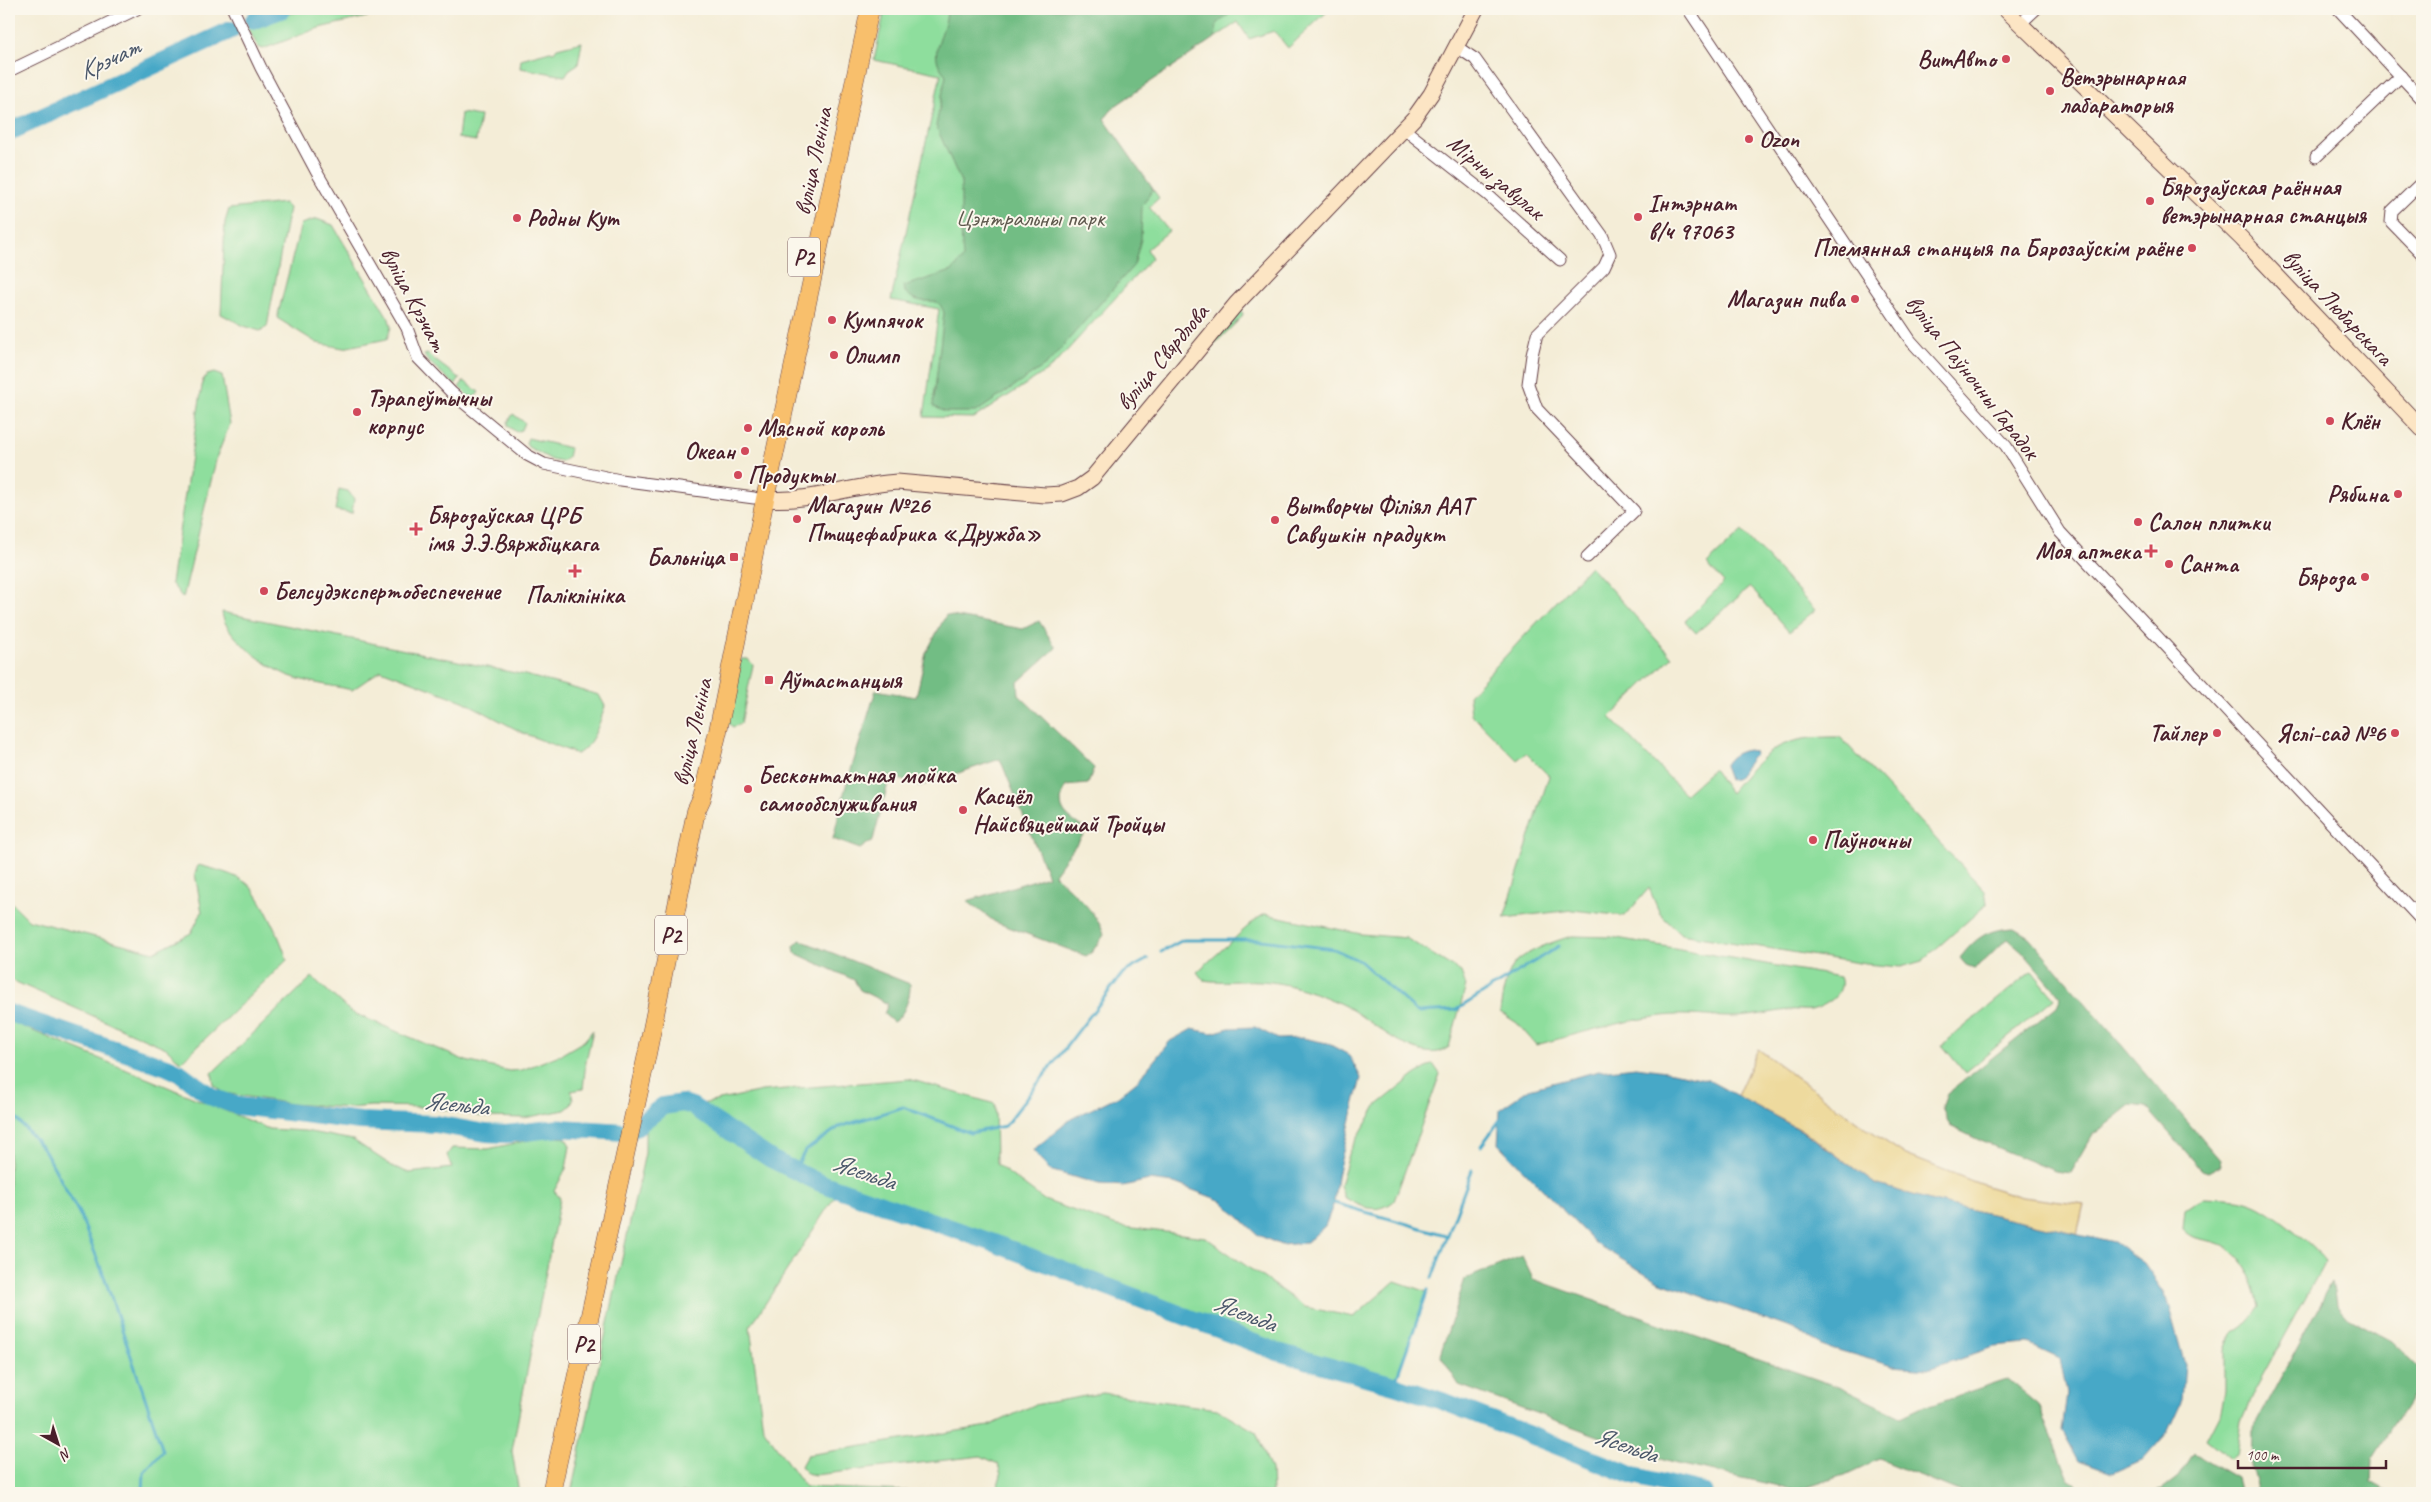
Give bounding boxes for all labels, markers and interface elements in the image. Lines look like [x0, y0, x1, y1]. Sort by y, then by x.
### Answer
water label: Крэчат [74, 30, 148, 87]
place label: ВитАвто [1917, 44, 1999, 74]
marker: ВитАвто [2000, 53, 2012, 65]
place label: Ветэрынарная лабараторыя [2060, 62, 2187, 120]
marker: Ветэрынарная лабараторыя [2044, 85, 2056, 97]
street label: вуліца Леніна [787, 103, 839, 218]
place label: Ozon [1759, 124, 1800, 154]
street label: Мірны завулак [1441, 128, 1552, 228]
marker: Ozon [1743, 133, 1755, 145]
place label: Бярозаўская раённая ветэрынарная станцыя [2160, 172, 2367, 230]
place label: Інтэрнат в/ч 97063 [1648, 188, 1737, 246]
marker: Бярозаўская раённая ветэрынарная станцыя [2144, 195, 2156, 207]
place label: Родны Кут [527, 203, 620, 233]
park label: Цэнтральны парк [956, 203, 1107, 233]
marker: Інтэрнат в/ч 97063 [1632, 211, 1644, 223]
marker: Родны Кут [511, 212, 523, 224]
place label: Племянная станцыя па Бярозаўскім раёне [1813, 233, 2184, 263]
road number: Р2 [788, 238, 820, 276]
street label: вуліца Крэчат [374, 241, 455, 358]
marker: Племянная станцыя па Бярозаўскім раёне [2186, 242, 2198, 254]
street label: вуліца Любарскага [2276, 242, 2401, 373]
place label: Магазин пива [1727, 284, 1846, 315]
street label: вуліца Паўночны Гарадок [1899, 289, 2048, 467]
marker: Магазин пива [1849, 293, 1861, 305]
street label: вуліца Свярдлова [1109, 297, 1216, 416]
place label: Кумпячок [842, 305, 925, 335]
marker: Кумпячок [826, 314, 838, 326]
place label: Олимп [844, 340, 900, 370]
marker: Олимп [828, 349, 840, 361]
place label: Тэрапеўтычны корпус [367, 383, 493, 441]
marker: Тэрапеўтычны корпус [351, 406, 363, 418]
place label: Клён [2340, 406, 2381, 436]
place label: Мясной король [758, 413, 886, 443]
marker: Клён [2324, 415, 2336, 427]
marker: Мясной король [742, 422, 754, 434]
place label: Океан [684, 436, 736, 466]
marker: Океан [739, 445, 751, 457]
place label: Продукты [748, 460, 836, 490]
marker: Продукты [732, 469, 744, 481]
place label: Рябина [2327, 479, 2390, 509]
marker: Рябина [2392, 488, 2404, 500]
place label: Магазин №26 Птицефабрика «Дружба» [807, 490, 1041, 548]
place label: Вытворчы Філіял ААТ Савушкін прадукт [1285, 491, 1477, 549]
place label: Бярозаўская ЦРБ імя Э.Э.Вяржбіцкага [427, 500, 600, 558]
place label: Салон плитки [2148, 507, 2272, 537]
marker: Магазин №26 Птицефабрика «Дружба» [791, 513, 803, 525]
marker: Вытворчы Філіял ААТ Савушкін прадукт [1269, 514, 1281, 526]
marker: Салон плитки [2132, 516, 2144, 528]
marker: Бярозаўская ЦРБ імя Э.Э.Вяржбіцкага [409, 522, 423, 536]
place label: Моя аптека [2035, 536, 2142, 566]
place label: Бальніца [647, 542, 726, 572]
marker: Моя аптека [2145, 545, 2157, 557]
place label: Санта [2179, 549, 2240, 579]
marker: Бальніца [728, 551, 740, 563]
marker: Санта [2163, 558, 2175, 570]
place label: Бяроза [2296, 562, 2357, 593]
marker: Паліклініка [568, 564, 582, 578]
marker: Бяроза [2359, 571, 2371, 583]
place label: Белсудэкспертобеспечение [274, 576, 502, 606]
place label: Паліклініка [526, 580, 626, 610]
marker: Белсудэкспертобеспечение [258, 585, 270, 597]
place label: Аўтастанцыя [779, 665, 903, 695]
street label: вуліца Леніна [665, 674, 719, 789]
marker: Аўтастанцыя [763, 674, 775, 686]
place label: Тайлер [2149, 718, 2209, 748]
place label: Яслі-сад №6 [2276, 718, 2387, 748]
marker: Тайлер [2211, 727, 2223, 739]
marker: Яслі-сад №6 [2389, 727, 2401, 739]
place label: Бесконтактная мойка самообслуживания [758, 760, 958, 818]
place label: Касцёл Найсвяцейшай Тройцы [973, 781, 1165, 839]
marker: Бесконтактная мойка самообслуживания [742, 783, 754, 795]
marker: Касцёл Найсвяцейшай Тройцы [957, 804, 969, 816]
place label: Паўночны [1823, 825, 1912, 855]
marker: Паўночны [1807, 834, 1819, 846]
road number: Р2 [655, 916, 687, 954]
water label: Ясельда [422, 1085, 492, 1123]
water label: Ясельда [828, 1146, 901, 1198]
water label: Ясельда [1209, 1286, 1282, 1340]
road number: Р2 [568, 1325, 600, 1364]
water label: Ясельда [1590, 1419, 1663, 1471]
north arrow [32, 1420, 82, 1470]
scale bar [2238, 1437, 2386, 1469]
text: N [55, 1444, 75, 1465]
text: 100 m [2246, 1446, 2280, 1465]

